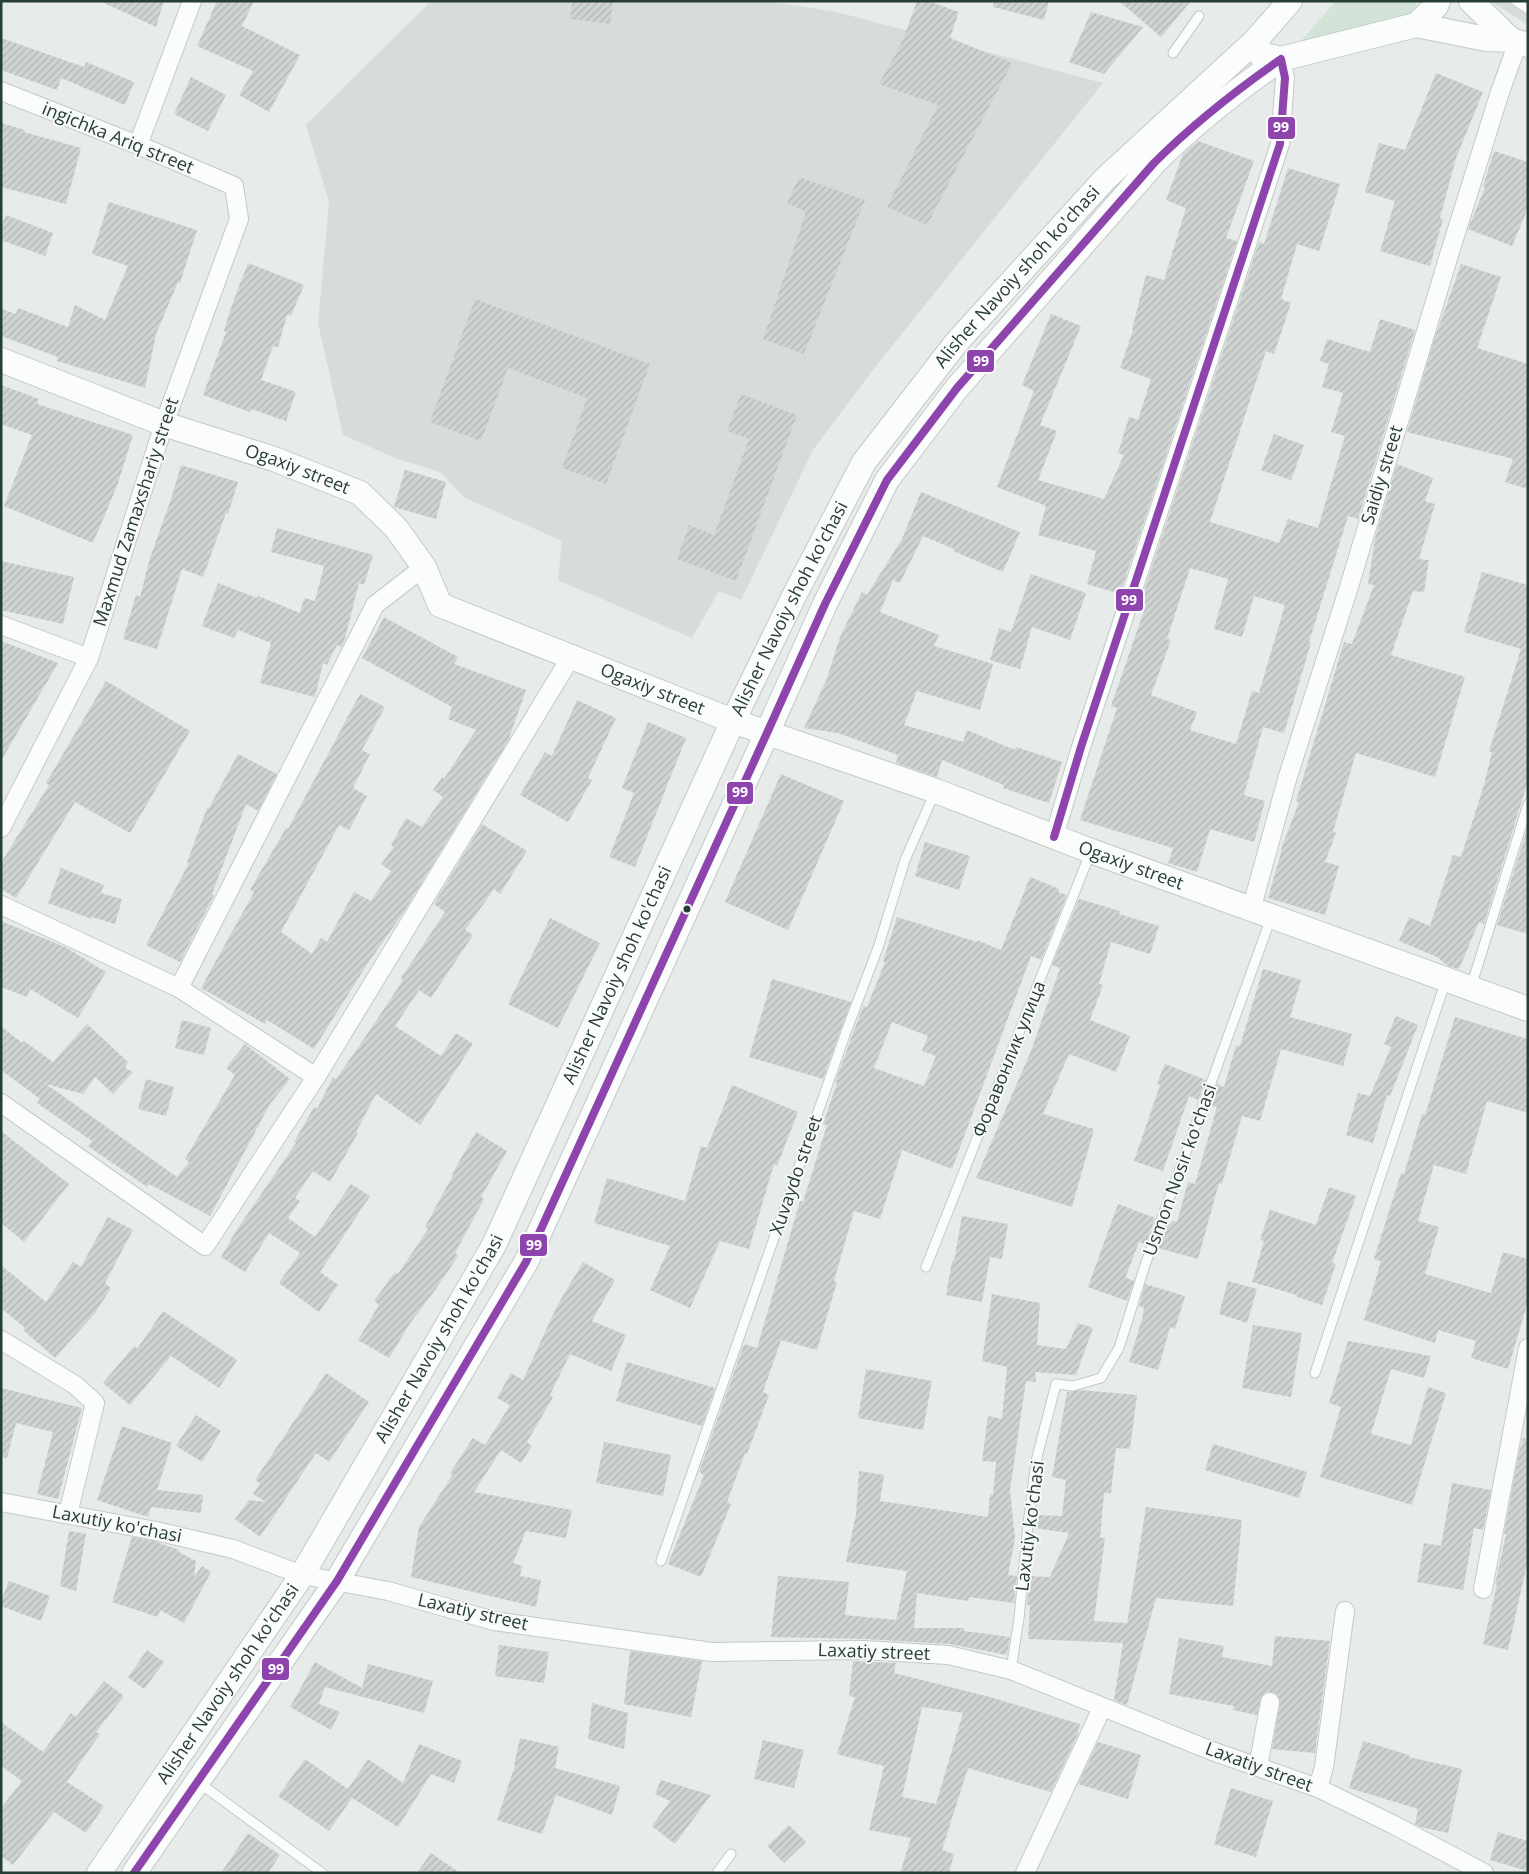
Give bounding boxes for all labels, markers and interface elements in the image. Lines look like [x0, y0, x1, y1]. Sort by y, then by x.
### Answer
street label: ingichka Ariq street [39, 96, 198, 178]
line badge: 99 [1267, 116, 1296, 140]
text: 99 [1273, 117, 1289, 136]
street label: Alisher Navoiy shoh ko'chasi [928, 180, 1104, 372]
line badge: 99 [966, 349, 995, 373]
text: 99 [973, 351, 989, 370]
street label: Maxmud Zamaxshariy street [87, 394, 183, 629]
street label: Saidiy street [1355, 422, 1408, 527]
street label: Ogaxiy street [242, 438, 354, 499]
street label: Alisher Navoiy shoh ko'chasi [724, 497, 852, 719]
line badge: 99 [1115, 588, 1144, 612]
text: 99 [1121, 590, 1137, 609]
street label: Ogaxiy street [597, 657, 709, 720]
line badge: 99 [726, 781, 754, 805]
text: 99 [732, 782, 748, 801]
street label: Ogaxiy street [1075, 834, 1187, 895]
street label: Alisher Navoiy shoh ko'chasi [556, 862, 676, 1088]
unlabelled marker [682, 904, 692, 914]
street label: Форавонлик улица [966, 977, 1050, 1140]
street label: Usmon Nosir ko'chasi [1137, 1080, 1221, 1259]
street label: Xuvaydo street [763, 1112, 827, 1238]
street label: Alisher Navoiy shoh ko'chasi [369, 1230, 508, 1447]
line badge: 99 [519, 1233, 548, 1257]
text: 99 [526, 1235, 542, 1254]
street label: Laxutiy ko'chasi [1009, 1459, 1049, 1593]
street label: Laxutiy ko'chasi [50, 1499, 184, 1547]
street label: Alisher Navoiy shoh ko'chasi [150, 1578, 304, 1788]
street label: Laxatiy street [416, 1587, 531, 1635]
street label: Laxatiy street [817, 1637, 931, 1665]
line badge: 99 [261, 1657, 290, 1681]
text: 99 [268, 1659, 284, 1678]
street label: Laxatiy street [1202, 1736, 1316, 1797]

